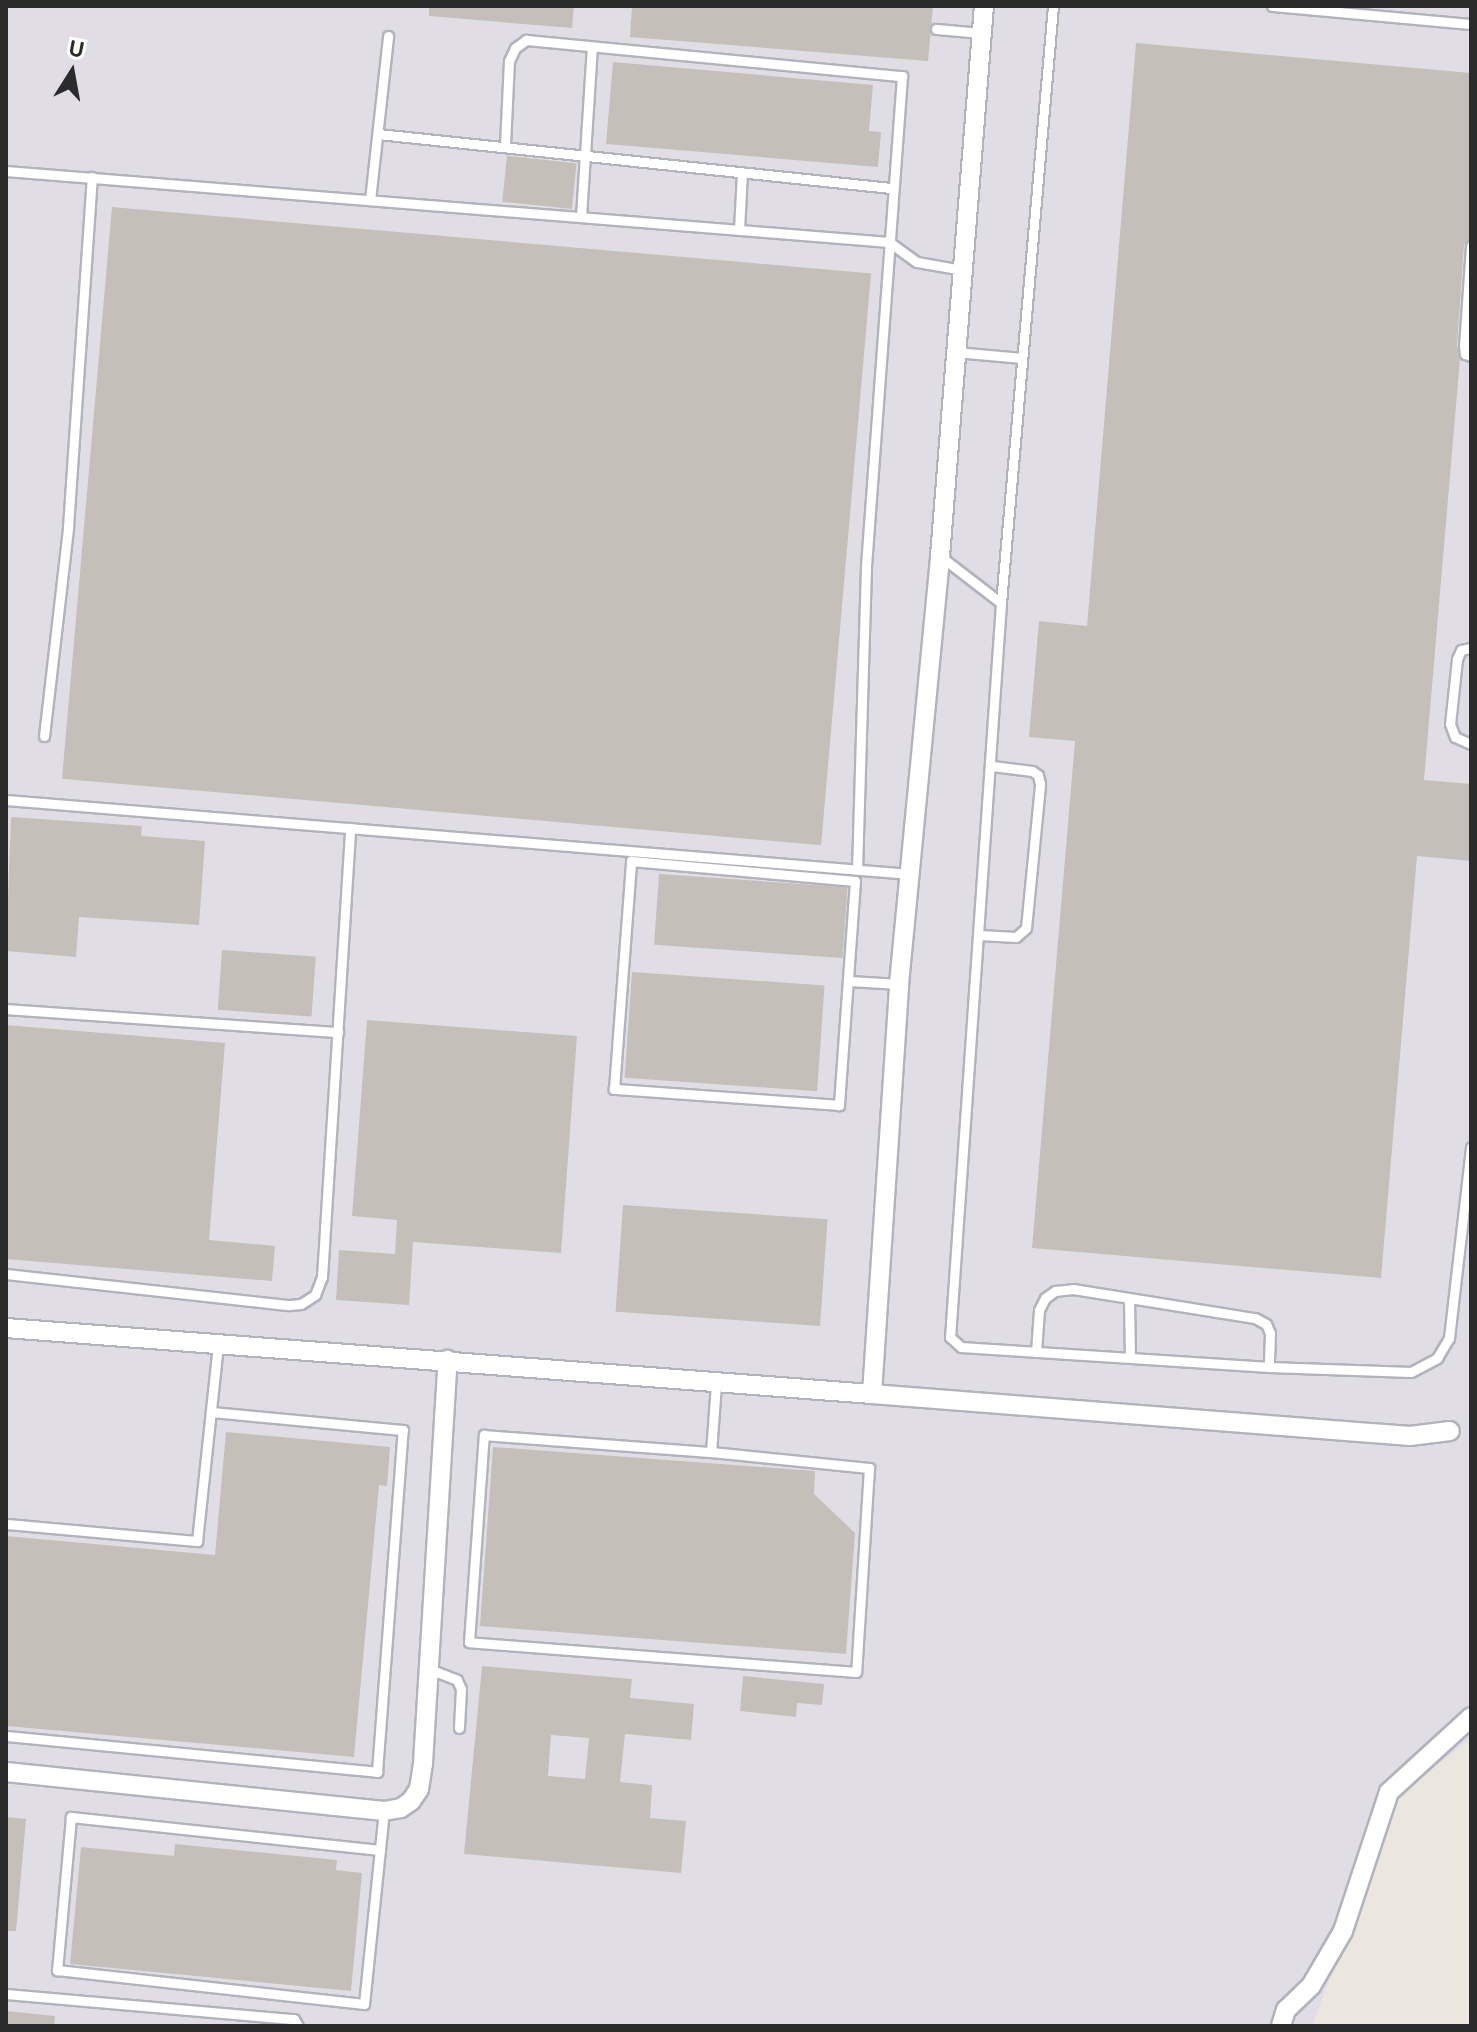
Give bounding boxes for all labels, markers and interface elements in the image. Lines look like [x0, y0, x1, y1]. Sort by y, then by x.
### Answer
north arrow [32, 32, 112, 112]
text: U [67, 34, 87, 62]

